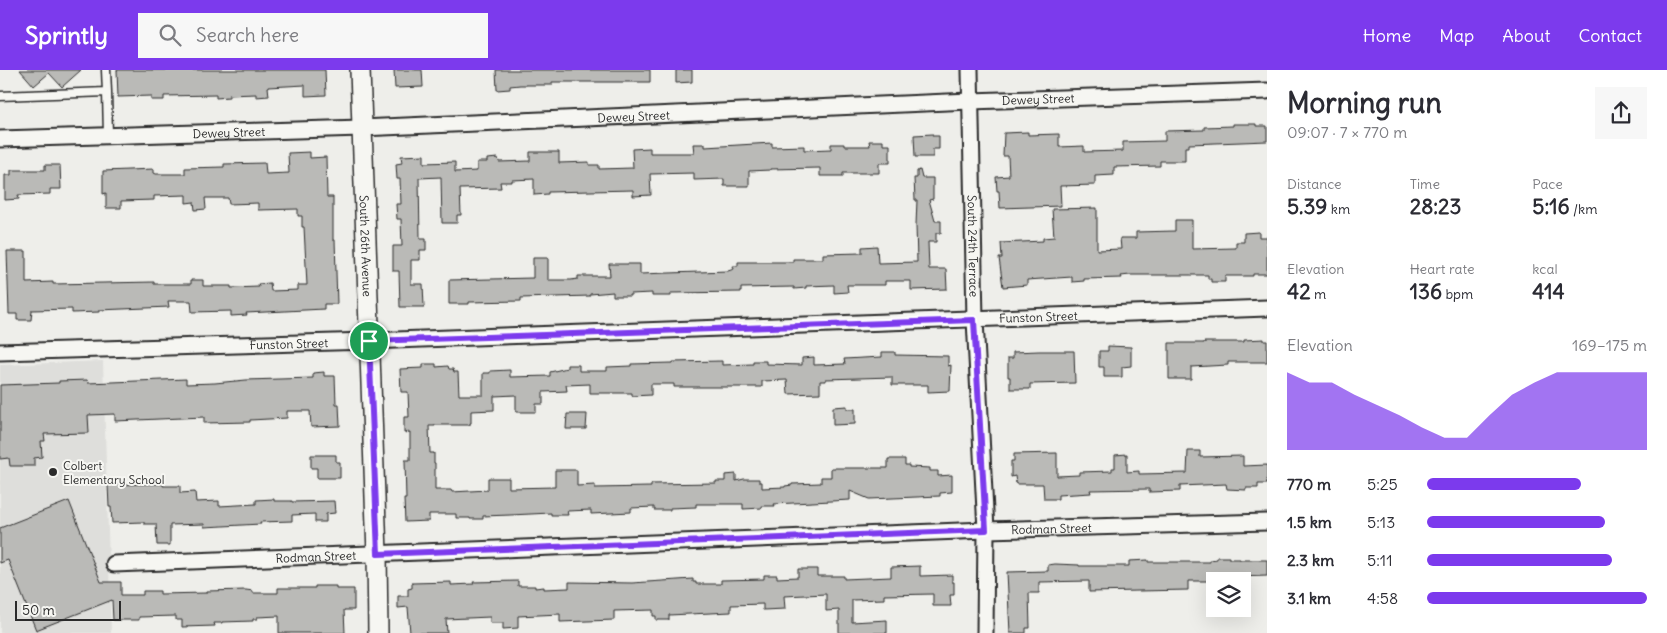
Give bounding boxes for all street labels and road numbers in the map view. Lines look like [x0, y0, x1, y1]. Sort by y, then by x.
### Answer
street label: Dewey Street [1002, 90, 1075, 107]
street label: Dewey Street [597, 107, 670, 125]
street label: Dewey Street [192, 123, 265, 141]
street label: South 26th Avenue [357, 195, 375, 297]
street label: South 24th Terrace [965, 195, 982, 297]
street label: Funston Street [999, 307, 1078, 325]
street label: Funston Street [249, 335, 328, 352]
street label: Rodman Street [1011, 519, 1092, 537]
street label: Rodman Street [275, 547, 356, 565]

